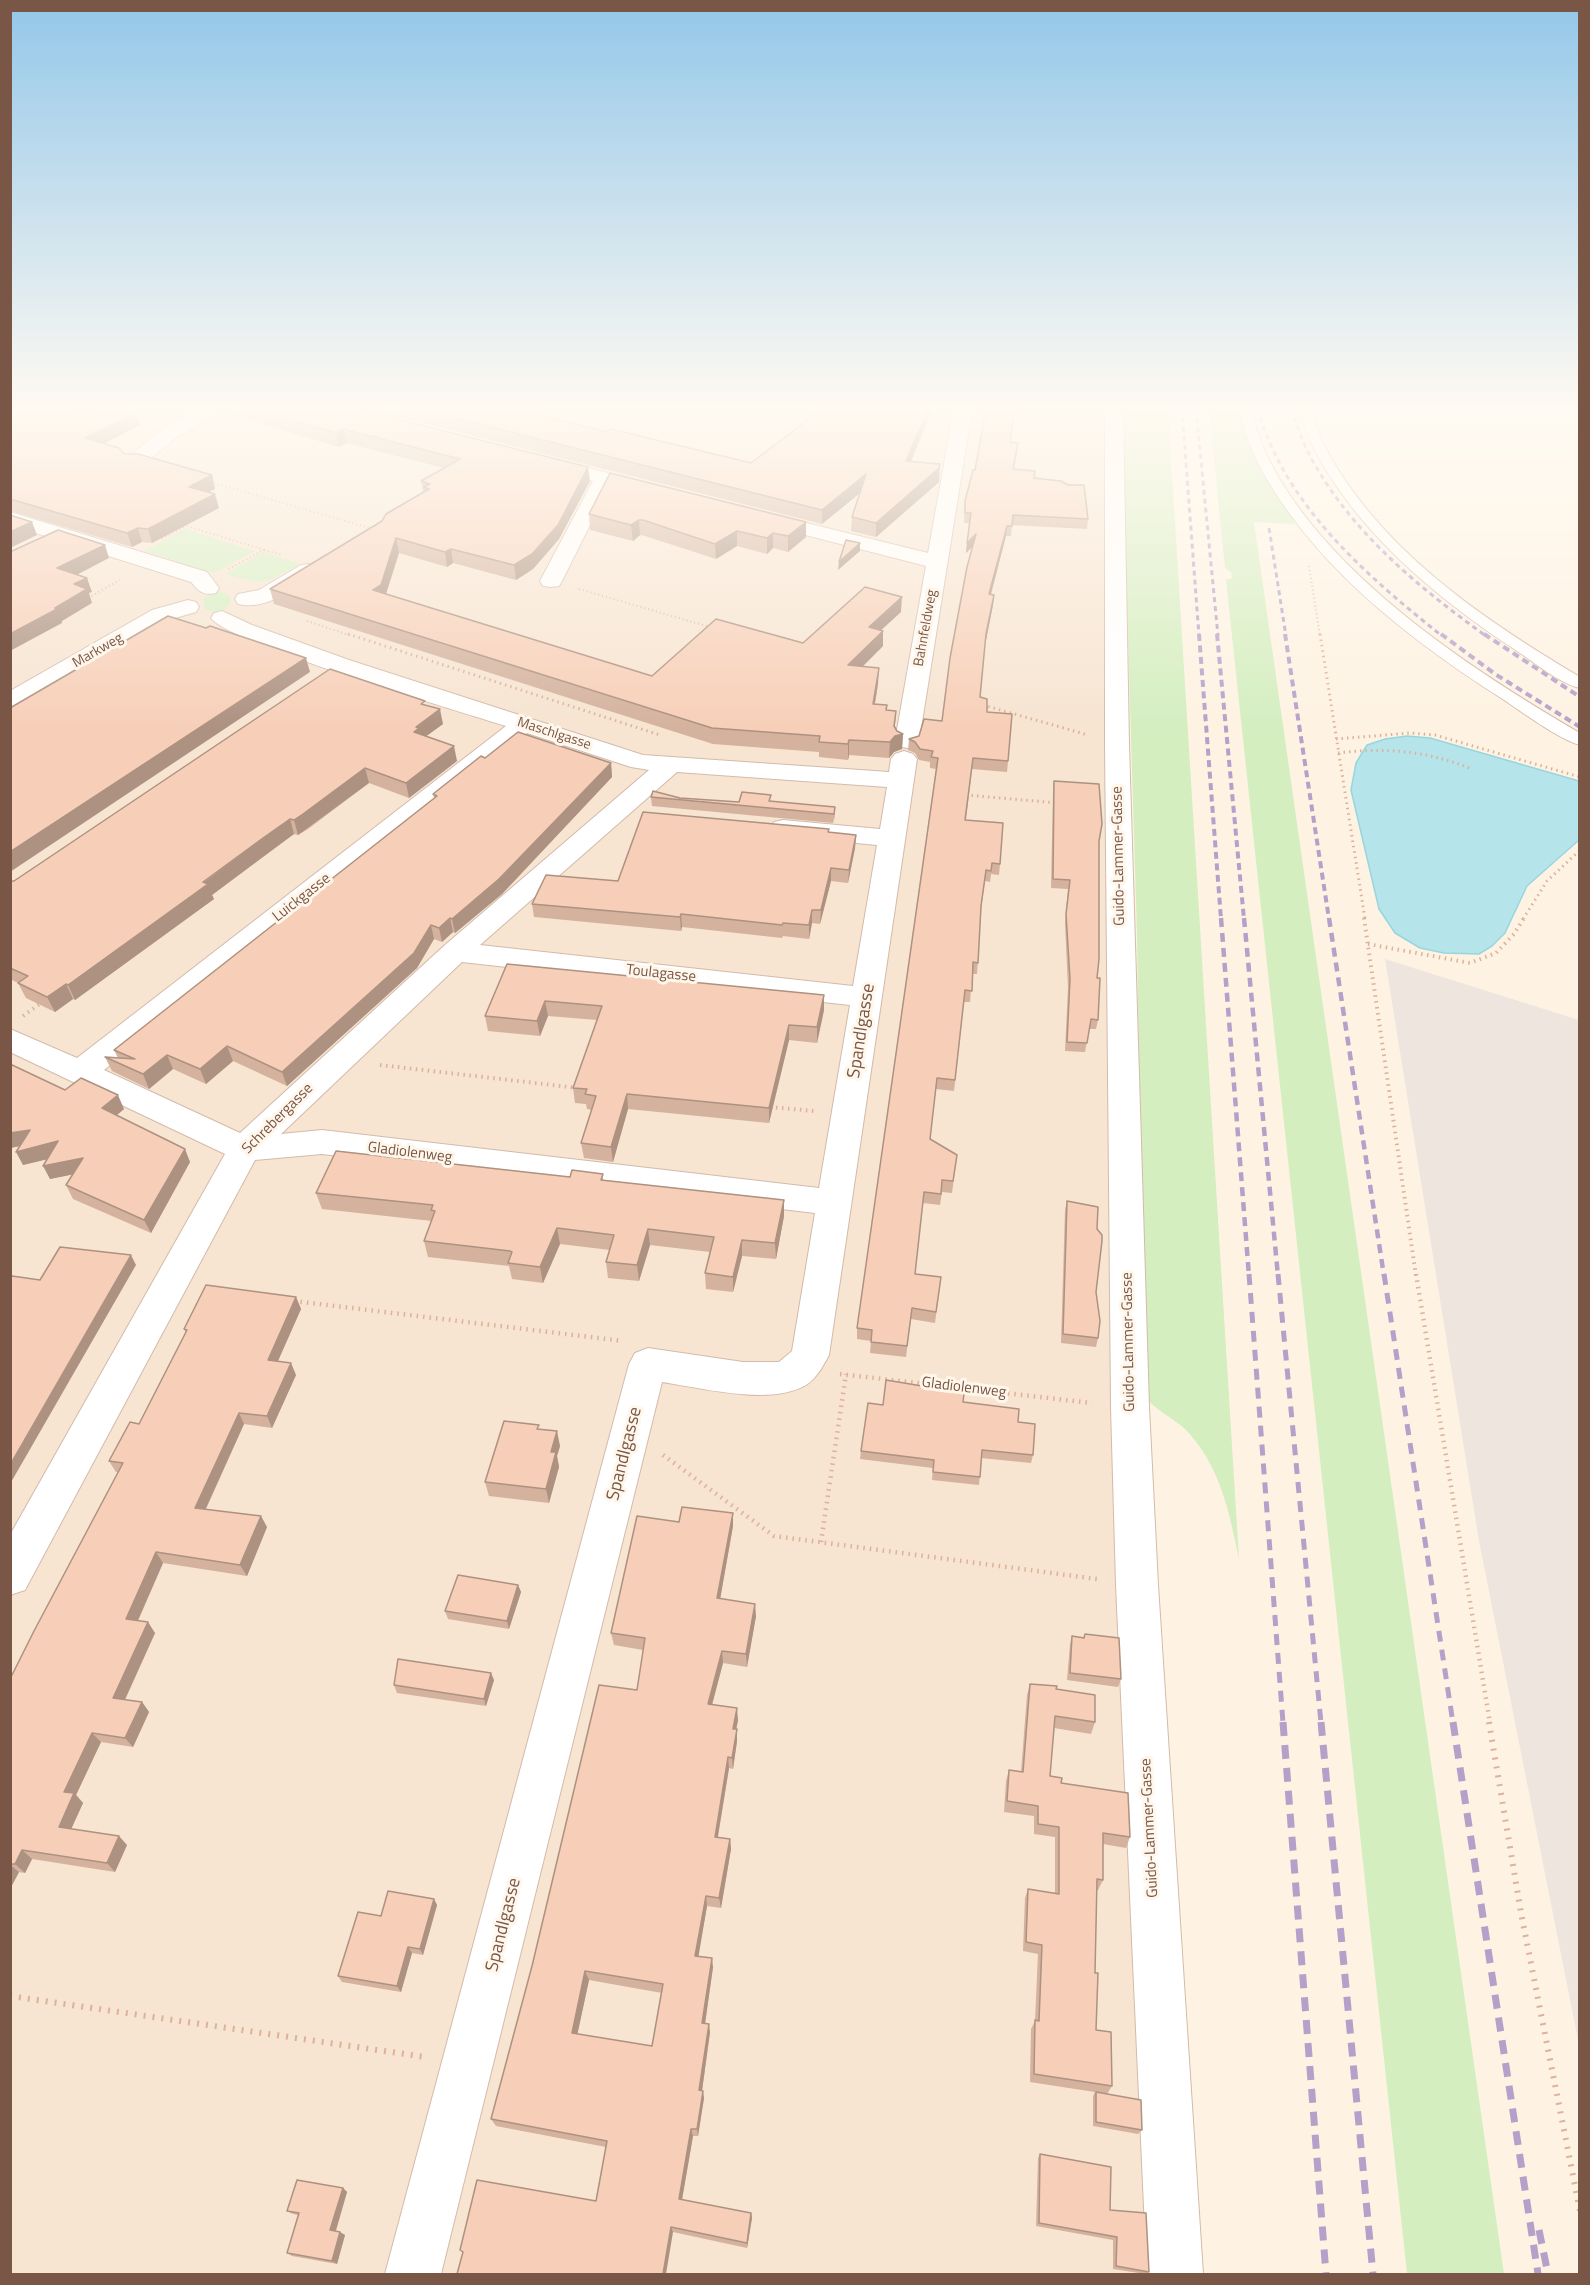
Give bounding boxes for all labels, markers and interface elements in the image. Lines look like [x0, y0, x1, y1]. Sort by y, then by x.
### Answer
street label: Bahnfeldweg [911, 588, 941, 668]
street label: Markweg [70, 630, 126, 672]
street label: Maschlgasse [515, 714, 593, 754]
street label: Guido-Lammer-Gasse [1109, 786, 1129, 926]
street label: Luickgasse [269, 870, 335, 926]
street label: Toulagasse [625, 961, 697, 987]
street label: Spandlgasse [844, 982, 880, 1080]
street label: Schrebergasse [239, 1080, 317, 1158]
street label: Gladiolenweg [367, 1139, 453, 1167]
street label: Guido-Lammer-Gasse [1119, 1272, 1139, 1412]
street label: Gladiolenweg [921, 1374, 1007, 1402]
street label: Spandlgasse [603, 1405, 647, 1503]
street label: Guido-Lammer-Gasse [1137, 1758, 1163, 1898]
street label: Spandlgasse [482, 1876, 526, 1974]

